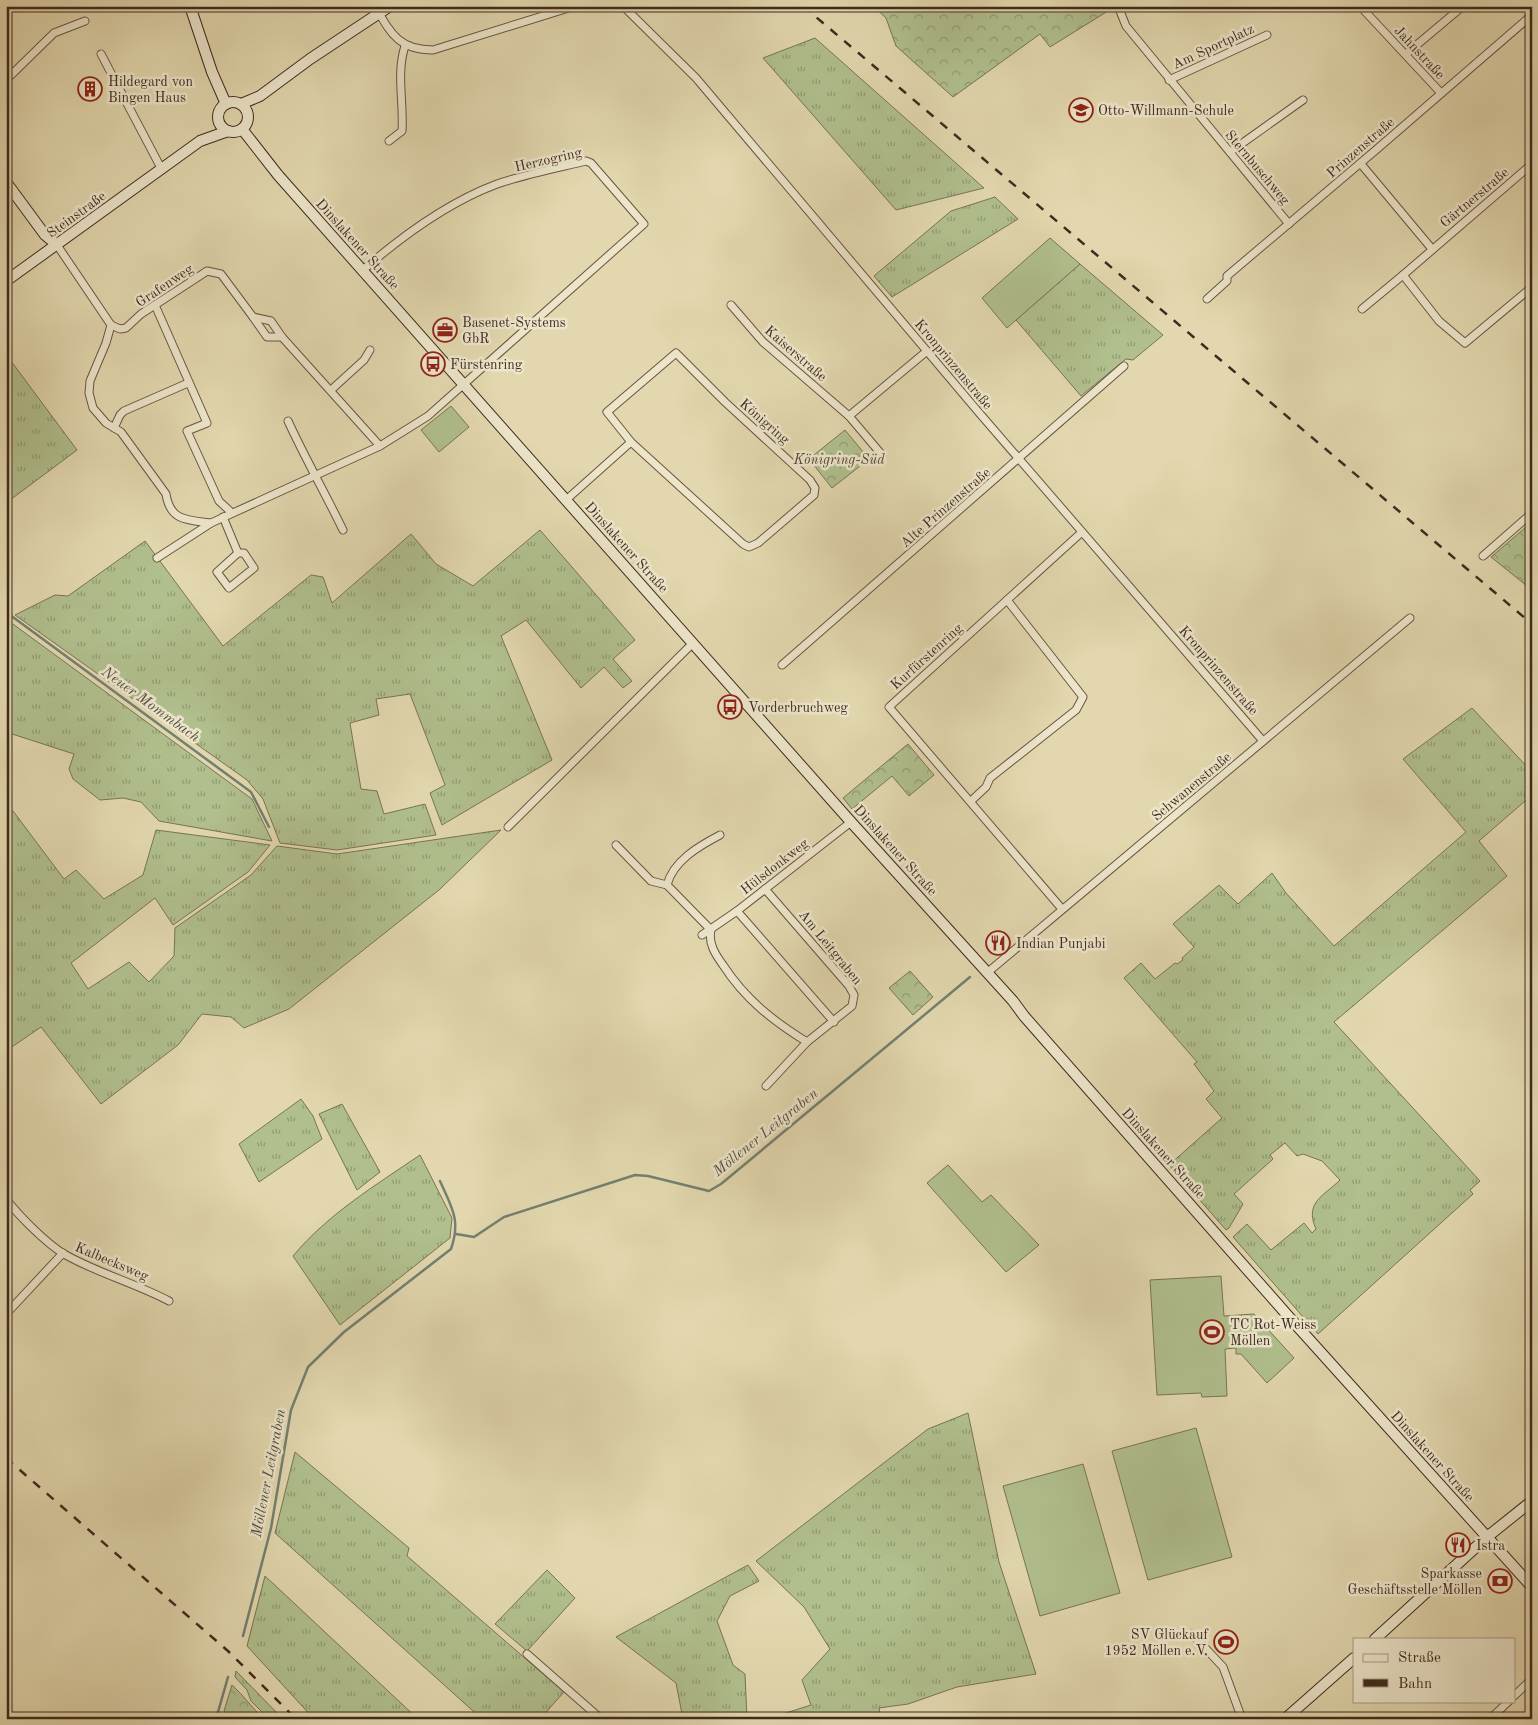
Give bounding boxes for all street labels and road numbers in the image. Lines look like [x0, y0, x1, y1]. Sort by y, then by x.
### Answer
street label: Am Sportplatz [1170, 22, 1256, 72]
street label: Jahnstraße [1391, 23, 1447, 82]
street label: Prinzenstraße [1324, 115, 1397, 181]
street label: Sternbuschweg [1222, 128, 1292, 208]
street label: Herzogring [513, 145, 584, 175]
street label: Gärtnerstraße [1438, 165, 1512, 230]
street label: Steinstraße [45, 189, 109, 241]
street label: Dinslakener Straße [313, 197, 401, 293]
street label: Grafenweg [133, 261, 196, 310]
street label: Kronprinzenstraße [912, 317, 995, 412]
street label: Kaiserstraße [762, 323, 829, 384]
street label: Königring [737, 396, 792, 447]
street label: Alte Prinzenstraße [898, 465, 993, 550]
street label: Dinslakener Straße [582, 500, 670, 596]
street label: Kurfürstenring [888, 621, 966, 692]
street label: Kronprinzenstraße [1176, 624, 1261, 718]
street label: Schwanenstraße [1149, 750, 1234, 824]
street label: Dinslakener Straße [851, 803, 939, 899]
street label: Hülsdonkweg [738, 836, 811, 897]
street label: Am Leitgraben [796, 908, 865, 988]
street label: Dinslakener Straße [1119, 1106, 1207, 1202]
street label: Kalbecksweg [73, 1240, 151, 1284]
street label: Dinslakener Straße [1388, 1409, 1476, 1505]

